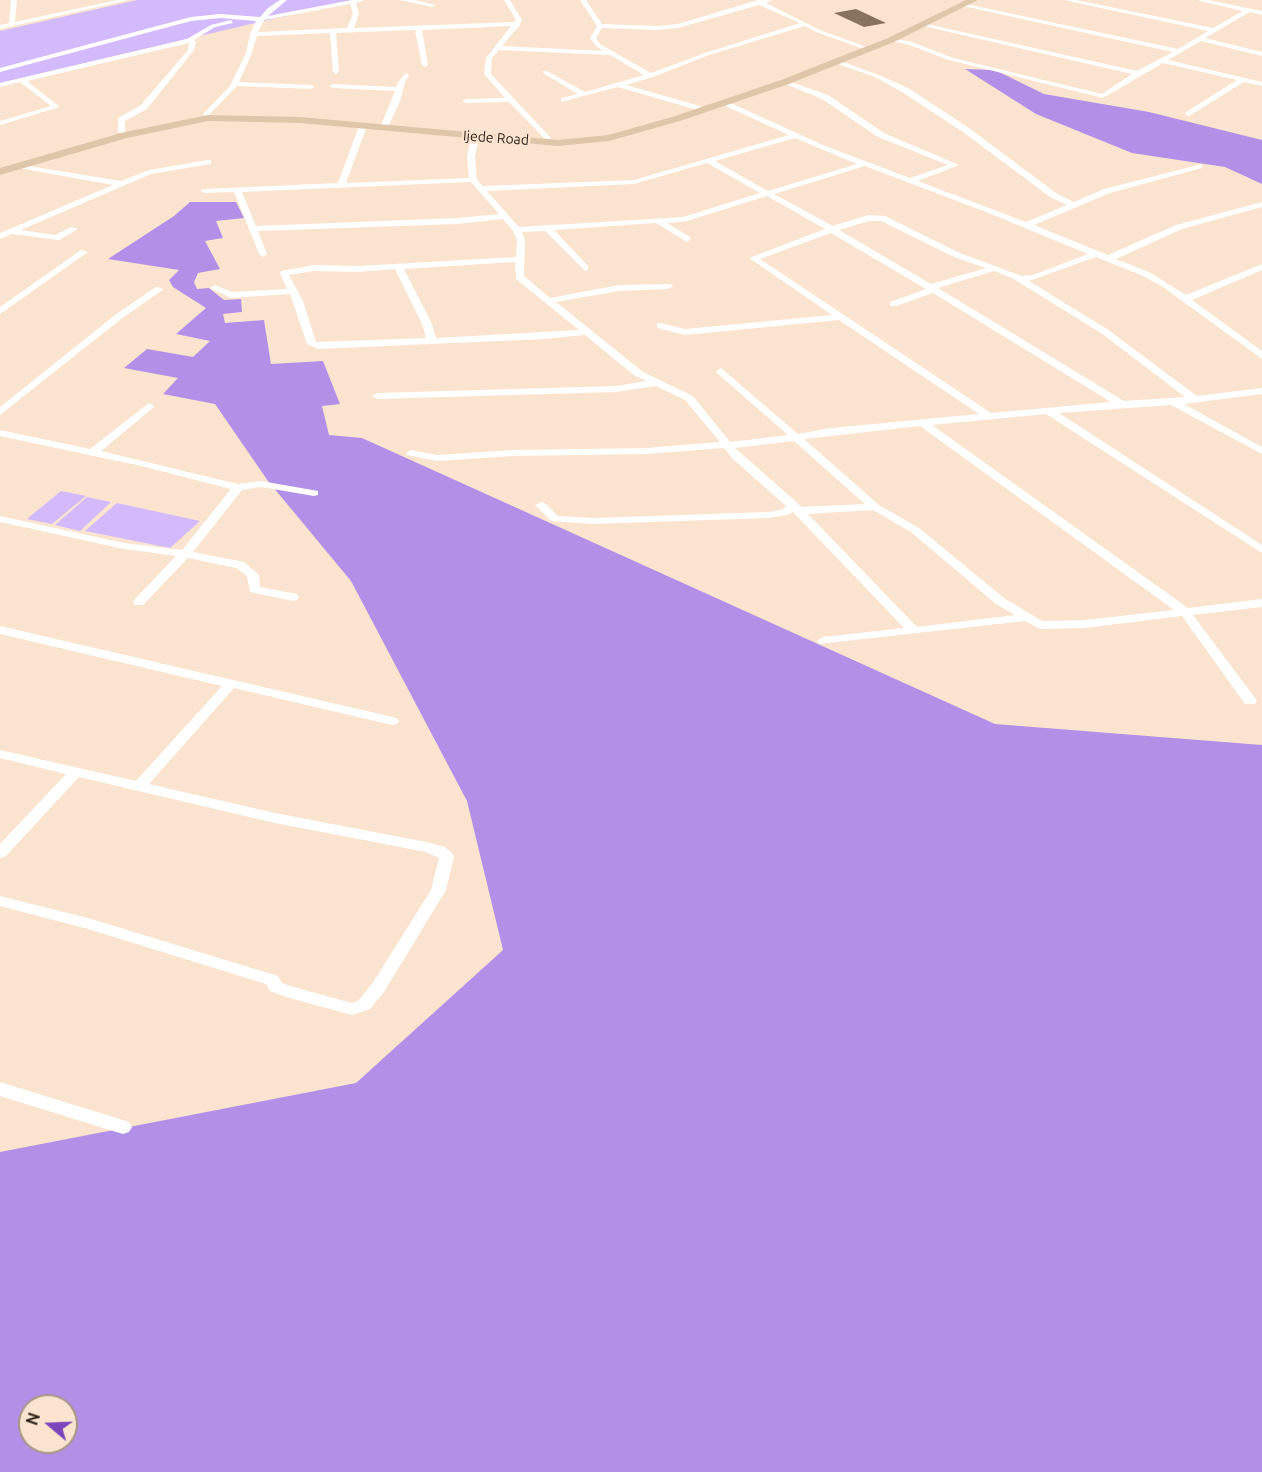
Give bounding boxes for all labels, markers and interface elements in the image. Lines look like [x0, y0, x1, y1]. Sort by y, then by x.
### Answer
street label: Ijede Road [462, 127, 530, 149]
north arrow [18, 1394, 78, 1454]
text: N [22, 1410, 43, 1427]

